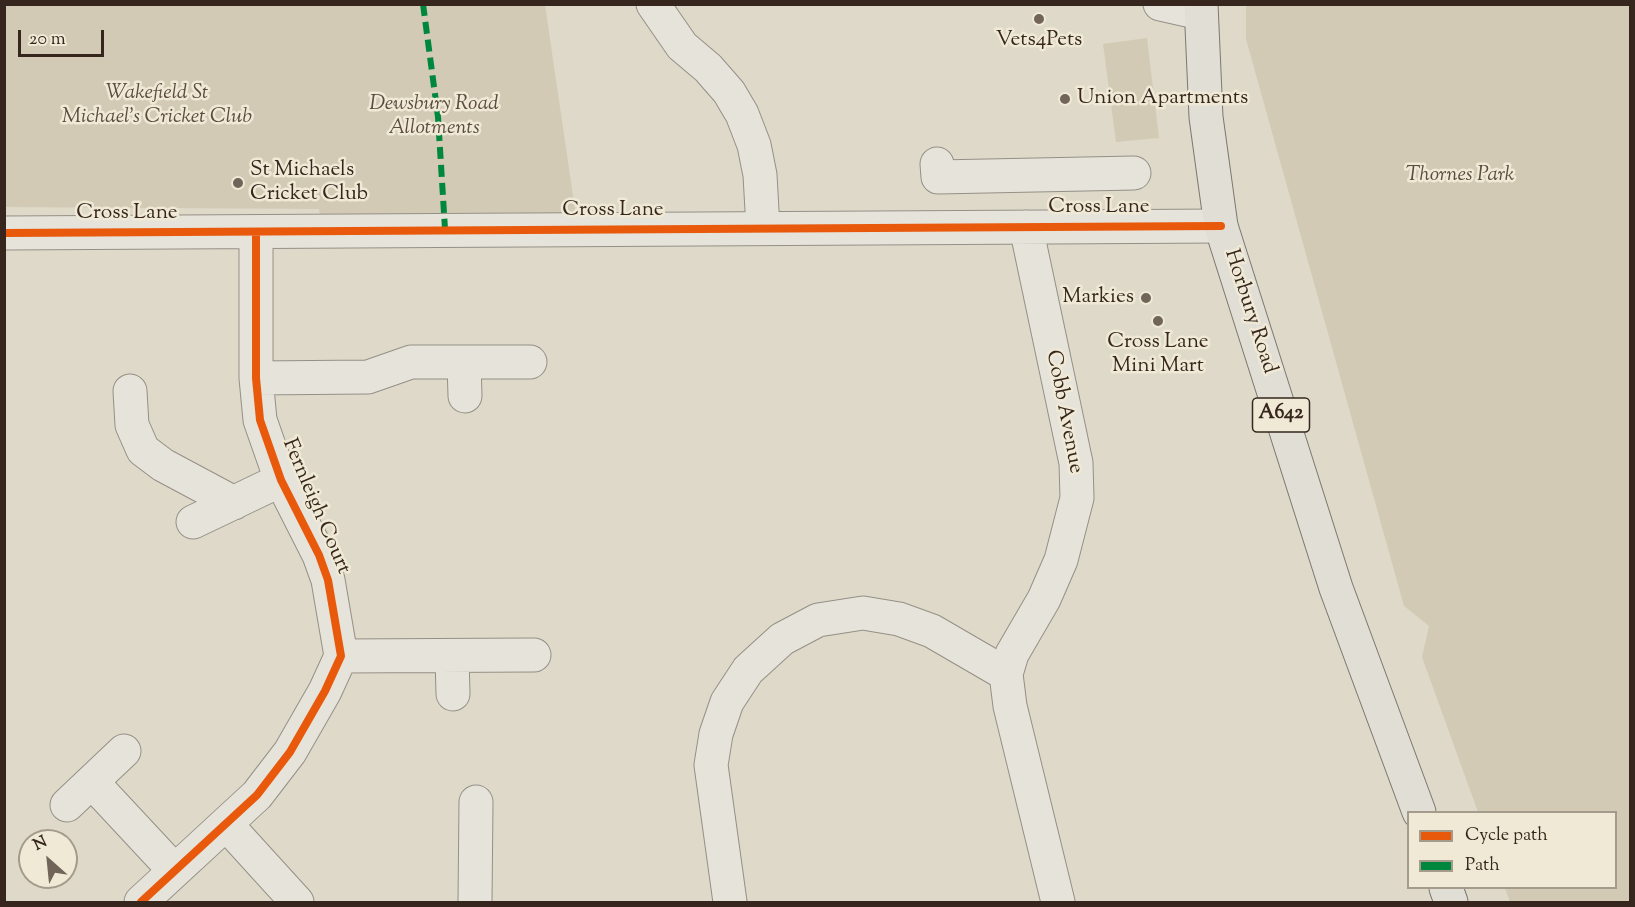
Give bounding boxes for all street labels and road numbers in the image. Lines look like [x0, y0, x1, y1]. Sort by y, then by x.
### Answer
street label: Cross Lane [1048, 195, 1150, 221]
street label: Cross Lane [562, 198, 664, 224]
street label: Cross Lane [76, 201, 178, 227]
street label: Horbury Road [1217, 247, 1281, 377]
street label: Cobb Avenue [1039, 348, 1087, 476]
road number: A642 [1252, 398, 1310, 432]
street label: Fernleigh Court [275, 435, 355, 579]

